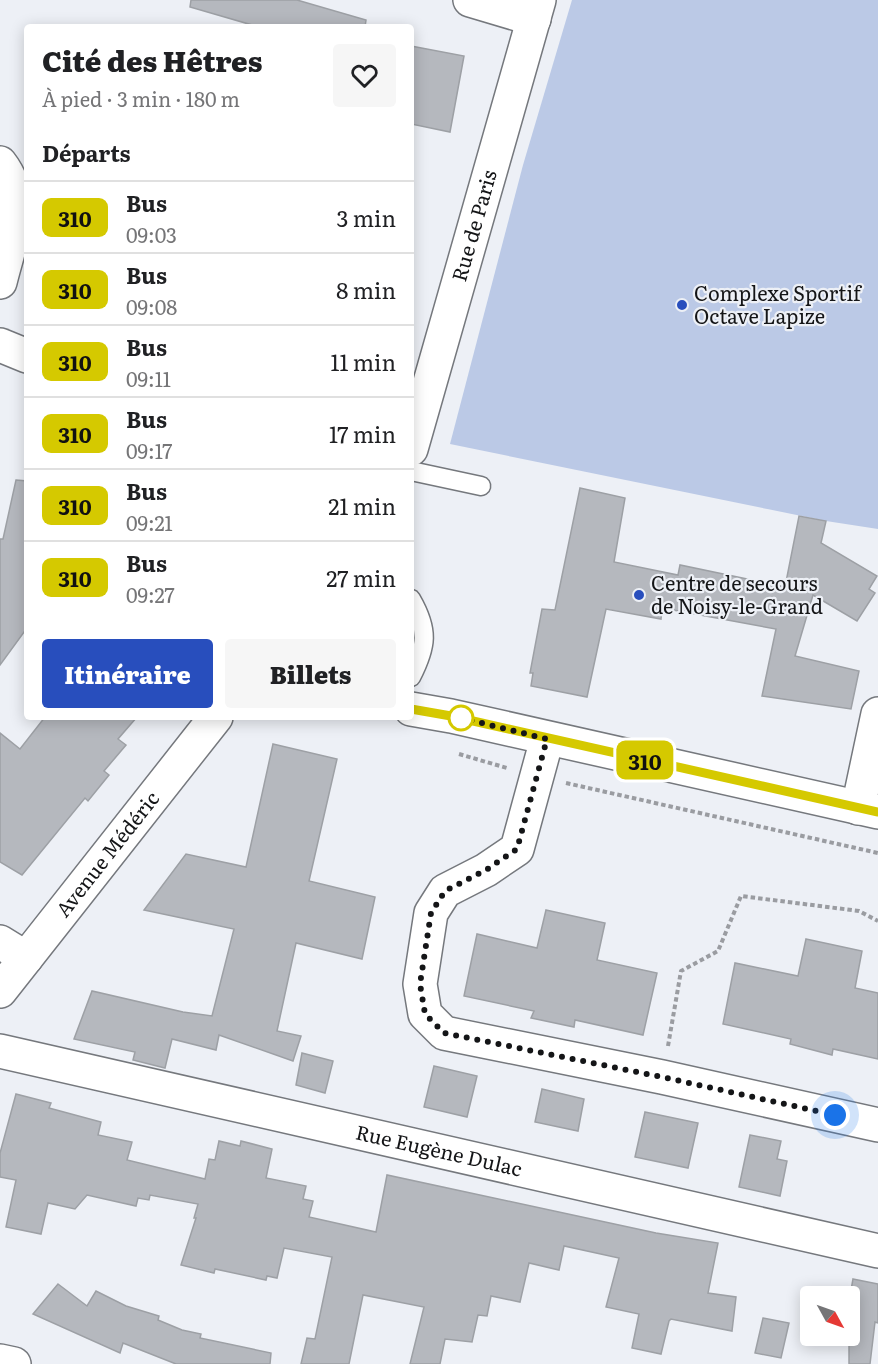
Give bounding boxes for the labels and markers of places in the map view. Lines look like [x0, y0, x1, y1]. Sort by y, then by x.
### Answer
place label: Complexe Sportif Octave Lapize [694, 277, 863, 330]
marker: Complexe Sportif Octave Lapize [675, 298, 689, 312]
place label: Centre de secours de Noisy-le-Grand [651, 567, 823, 620]
marker: Centre de secours de Noisy-le-Grand [632, 588, 646, 602]
unlabelled marker [448, 705, 474, 731]

